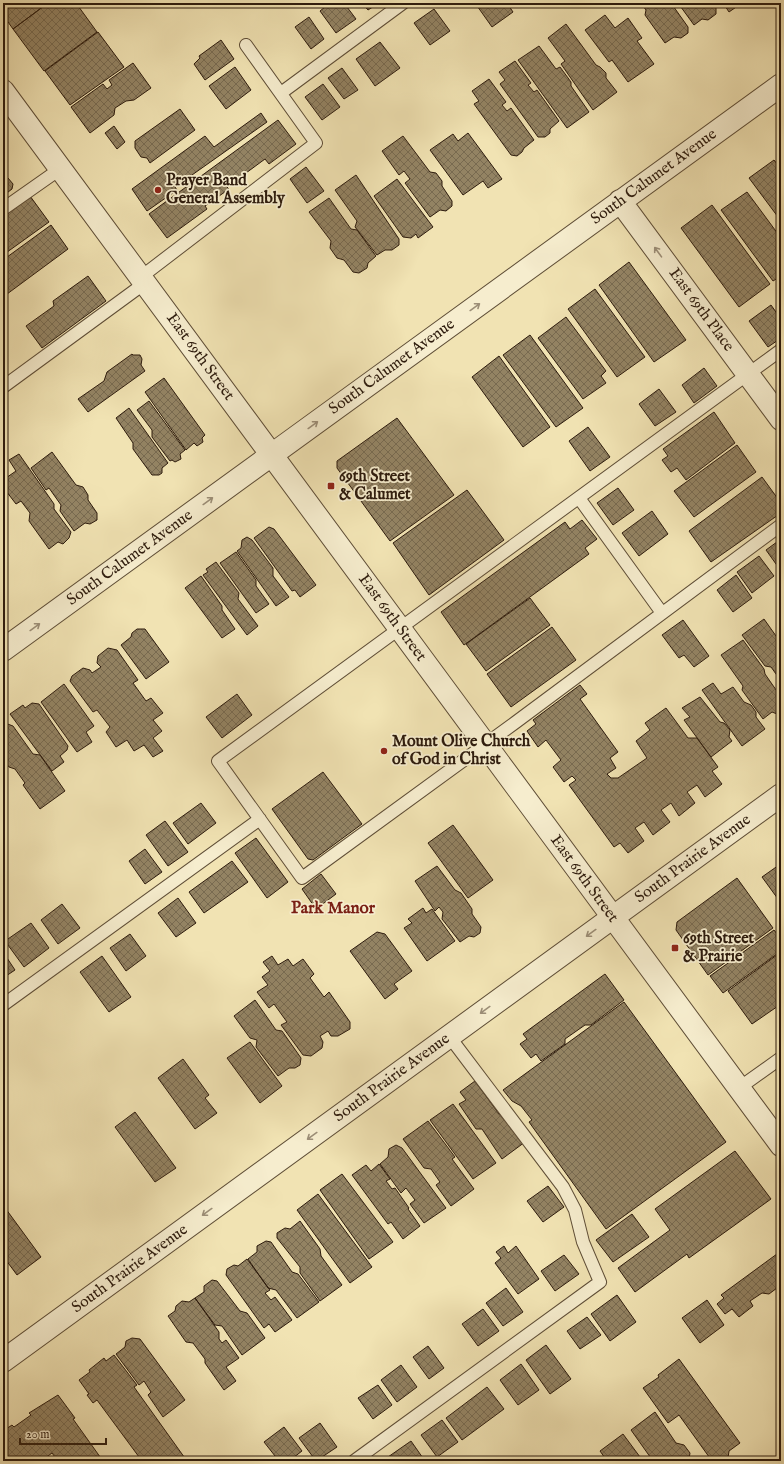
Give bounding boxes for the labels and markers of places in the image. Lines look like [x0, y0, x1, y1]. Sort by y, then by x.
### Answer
place label: Prayer Band General Assembly [166, 171, 286, 209]
marker: Prayer Band General Assembly [153, 185, 163, 195]
place label: 69th Street & Calumet [339, 467, 411, 505]
marker: 69th Street & Calumet [326, 481, 336, 491]
place label: Mount Olive Church of God in Christ [392, 732, 531, 770]
marker: Mount Olive Church of God in Christ [379, 746, 389, 756]
place label: 69th Street & Prairie [683, 929, 754, 967]
marker: 69th Street & Prairie [670, 943, 680, 953]

